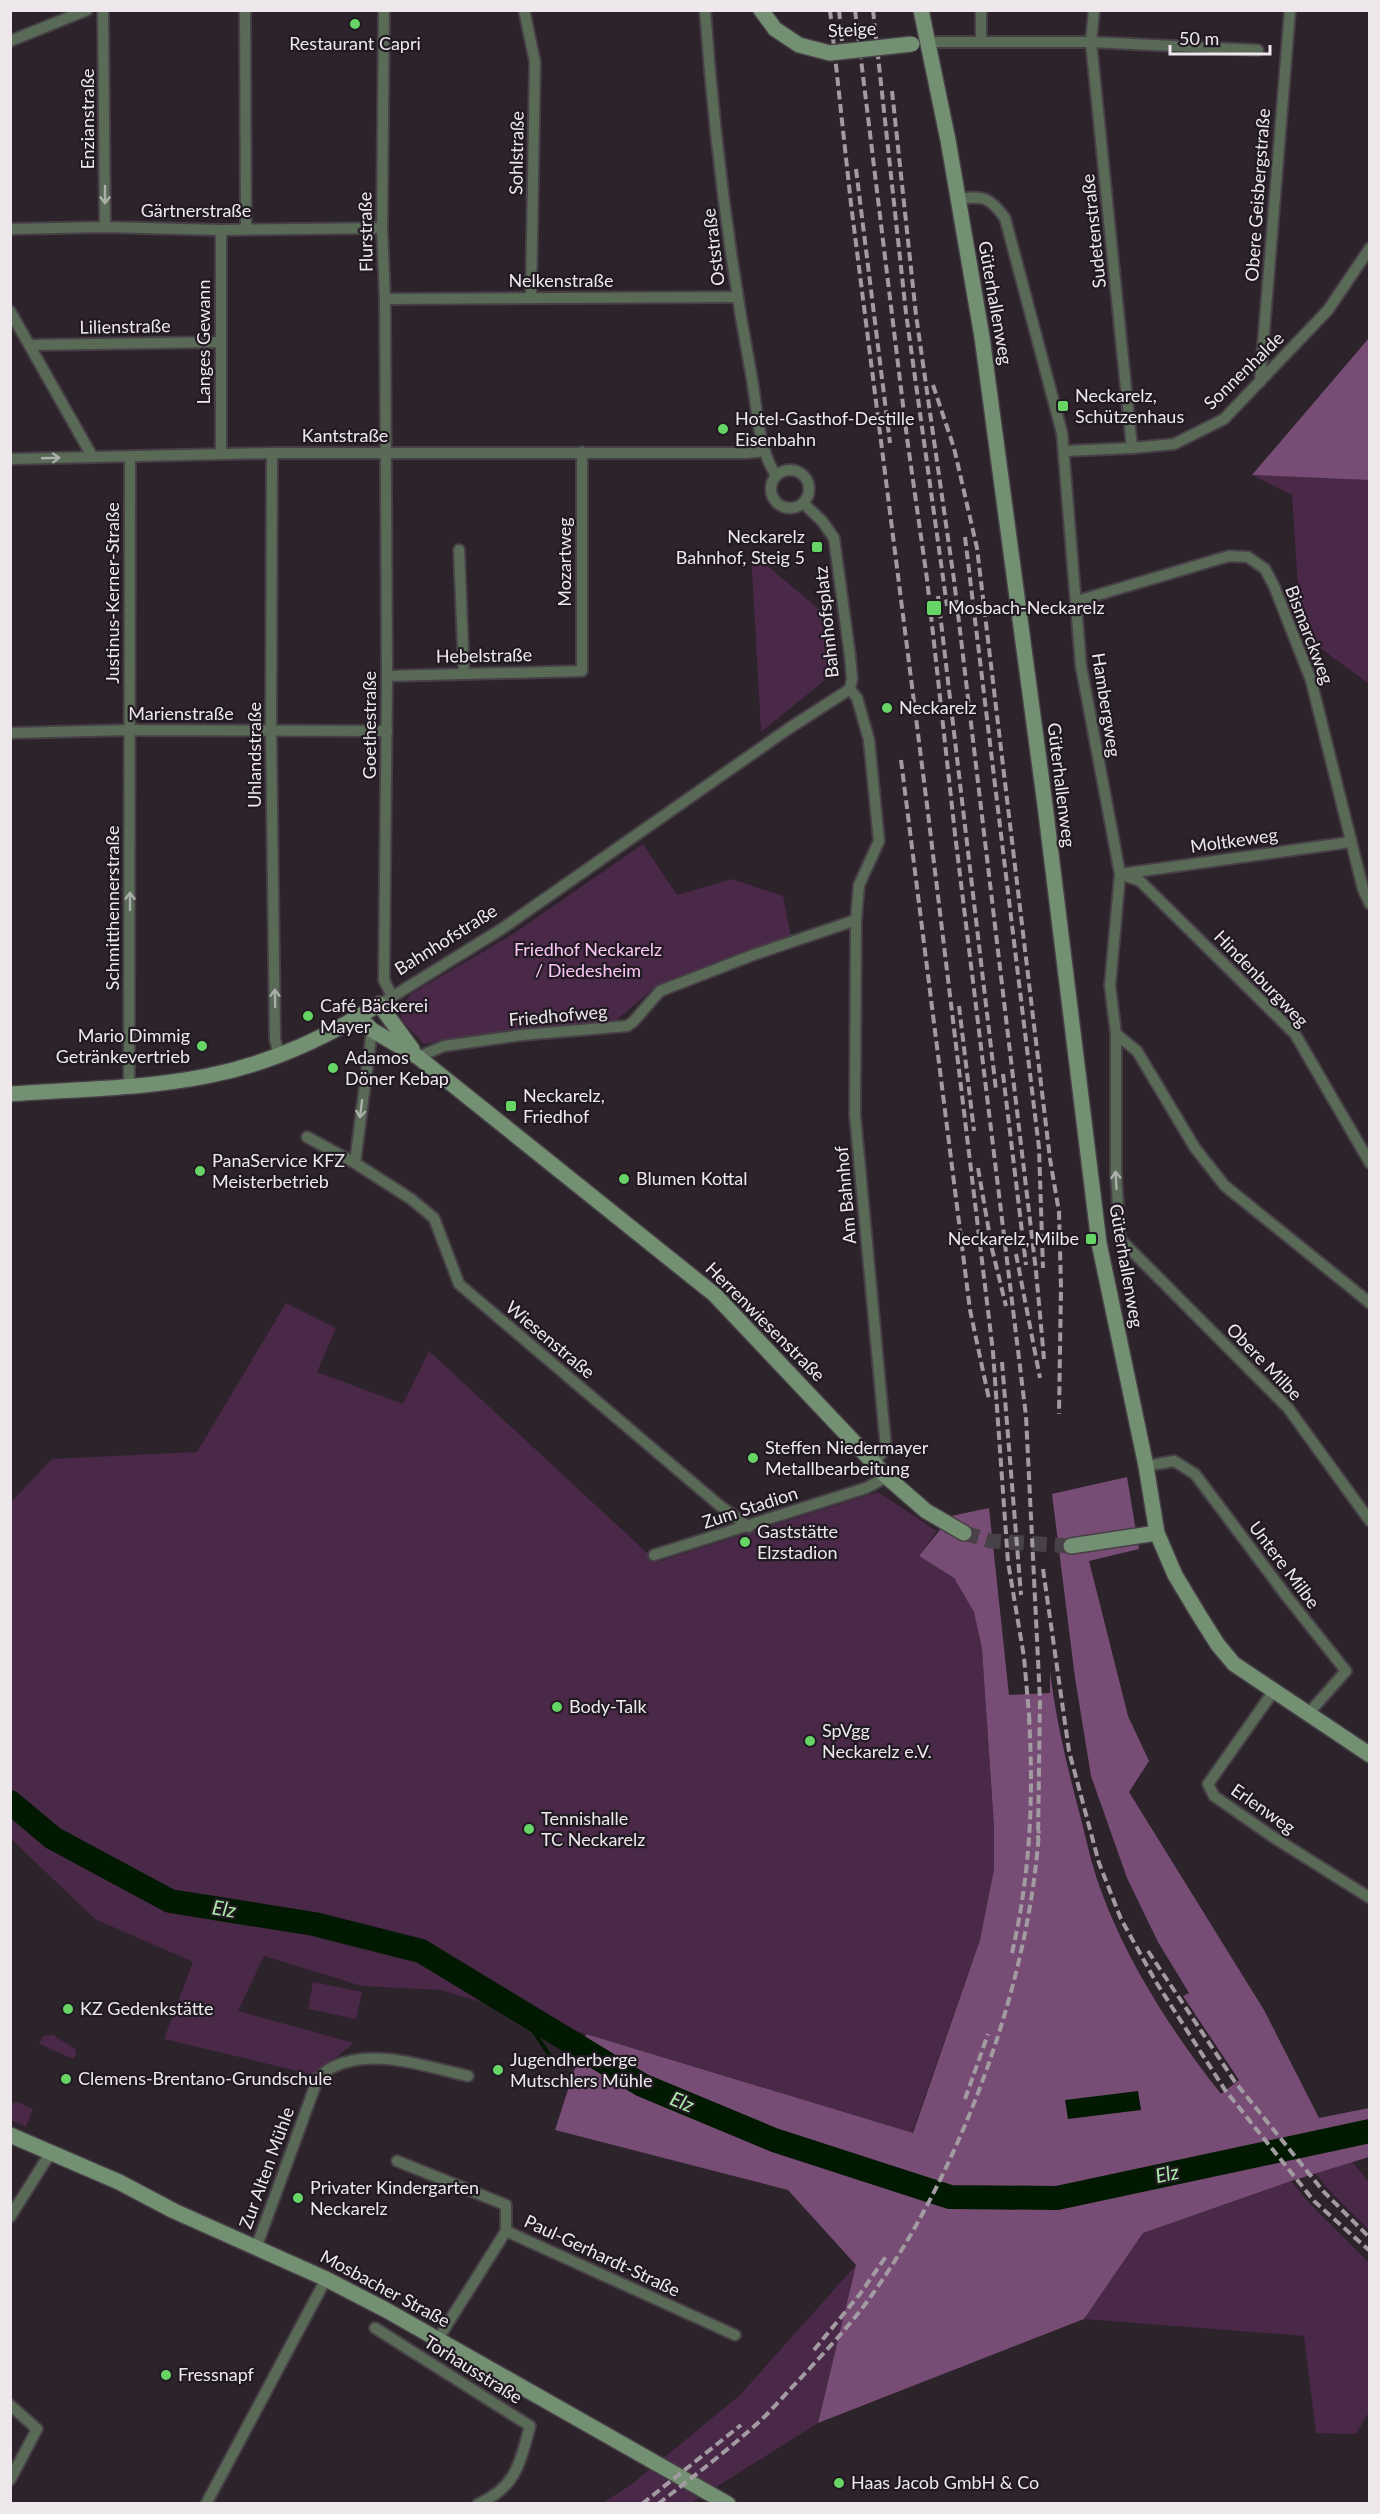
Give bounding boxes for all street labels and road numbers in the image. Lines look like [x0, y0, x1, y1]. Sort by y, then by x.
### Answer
street label: Steige [827, 17, 877, 41]
street label: Enzianstraße [76, 68, 98, 170]
street label: Obere Geisbergstraße [1240, 108, 1274, 282]
street label: Sohlstraße [504, 111, 528, 195]
street label: Sudetenstraße [1076, 173, 1110, 289]
street label: Flurstraße [353, 192, 377, 272]
street label: Gärtnerstraße [141, 199, 251, 221]
street label: Oststraße [697, 207, 729, 287]
street label: Güterhallenweg [974, 239, 1018, 366]
street label: Nelkenstraße [509, 269, 613, 291]
street label: Langes Gewann [192, 280, 214, 404]
street label: Lilienstraße [79, 314, 171, 338]
street label: Sonnenhalde [1199, 327, 1288, 414]
street label: Kantstraße [302, 424, 388, 446]
street label: Justinus-Kerner-Straße [101, 502, 123, 684]
street label: Mozartweg [553, 517, 575, 607]
street label: Bahnhofsplatz [809, 565, 843, 679]
street label: Bismarckweg [1281, 582, 1339, 687]
street label: Hebelstraße [436, 643, 532, 667]
street label: Hambergweg [1088, 651, 1126, 759]
street label: Goethestraße [358, 671, 380, 779]
street label: Marienstraße [128, 702, 234, 724]
street label: Uhlandstraße [243, 702, 265, 808]
street label: Güterhallenweg [1043, 721, 1081, 848]
street label: Moltkeweg [1189, 823, 1279, 857]
street label: Schmitthennerstraße [101, 826, 123, 990]
street label: Bahnhofstraße [390, 899, 501, 979]
street label: Hindenburgweg [1210, 925, 1314, 1031]
street label: Friedhofweg [508, 1000, 608, 1030]
street label: Am Bahnhof [830, 1144, 860, 1245]
street label: Güterhallenweg [1105, 1202, 1149, 1329]
street label: Herrenwiesenstraße [701, 1257, 830, 1386]
street label: Wiesenstraße [502, 1296, 600, 1383]
street label: Obere Milbe [1222, 1318, 1307, 1405]
street label: Zum Stadion [699, 1481, 800, 1533]
street label: Untere Milbe [1245, 1516, 1325, 1612]
street label: Erlenweg [1227, 1778, 1300, 1838]
street label: Zur Alten Mühle [234, 2104, 298, 2232]
street label: Paul-Gerhardt-Straße [521, 2209, 684, 2301]
street label: Mosbacher Straße [317, 2245, 454, 2332]
street label: Torhausstraße [420, 2330, 527, 2408]

